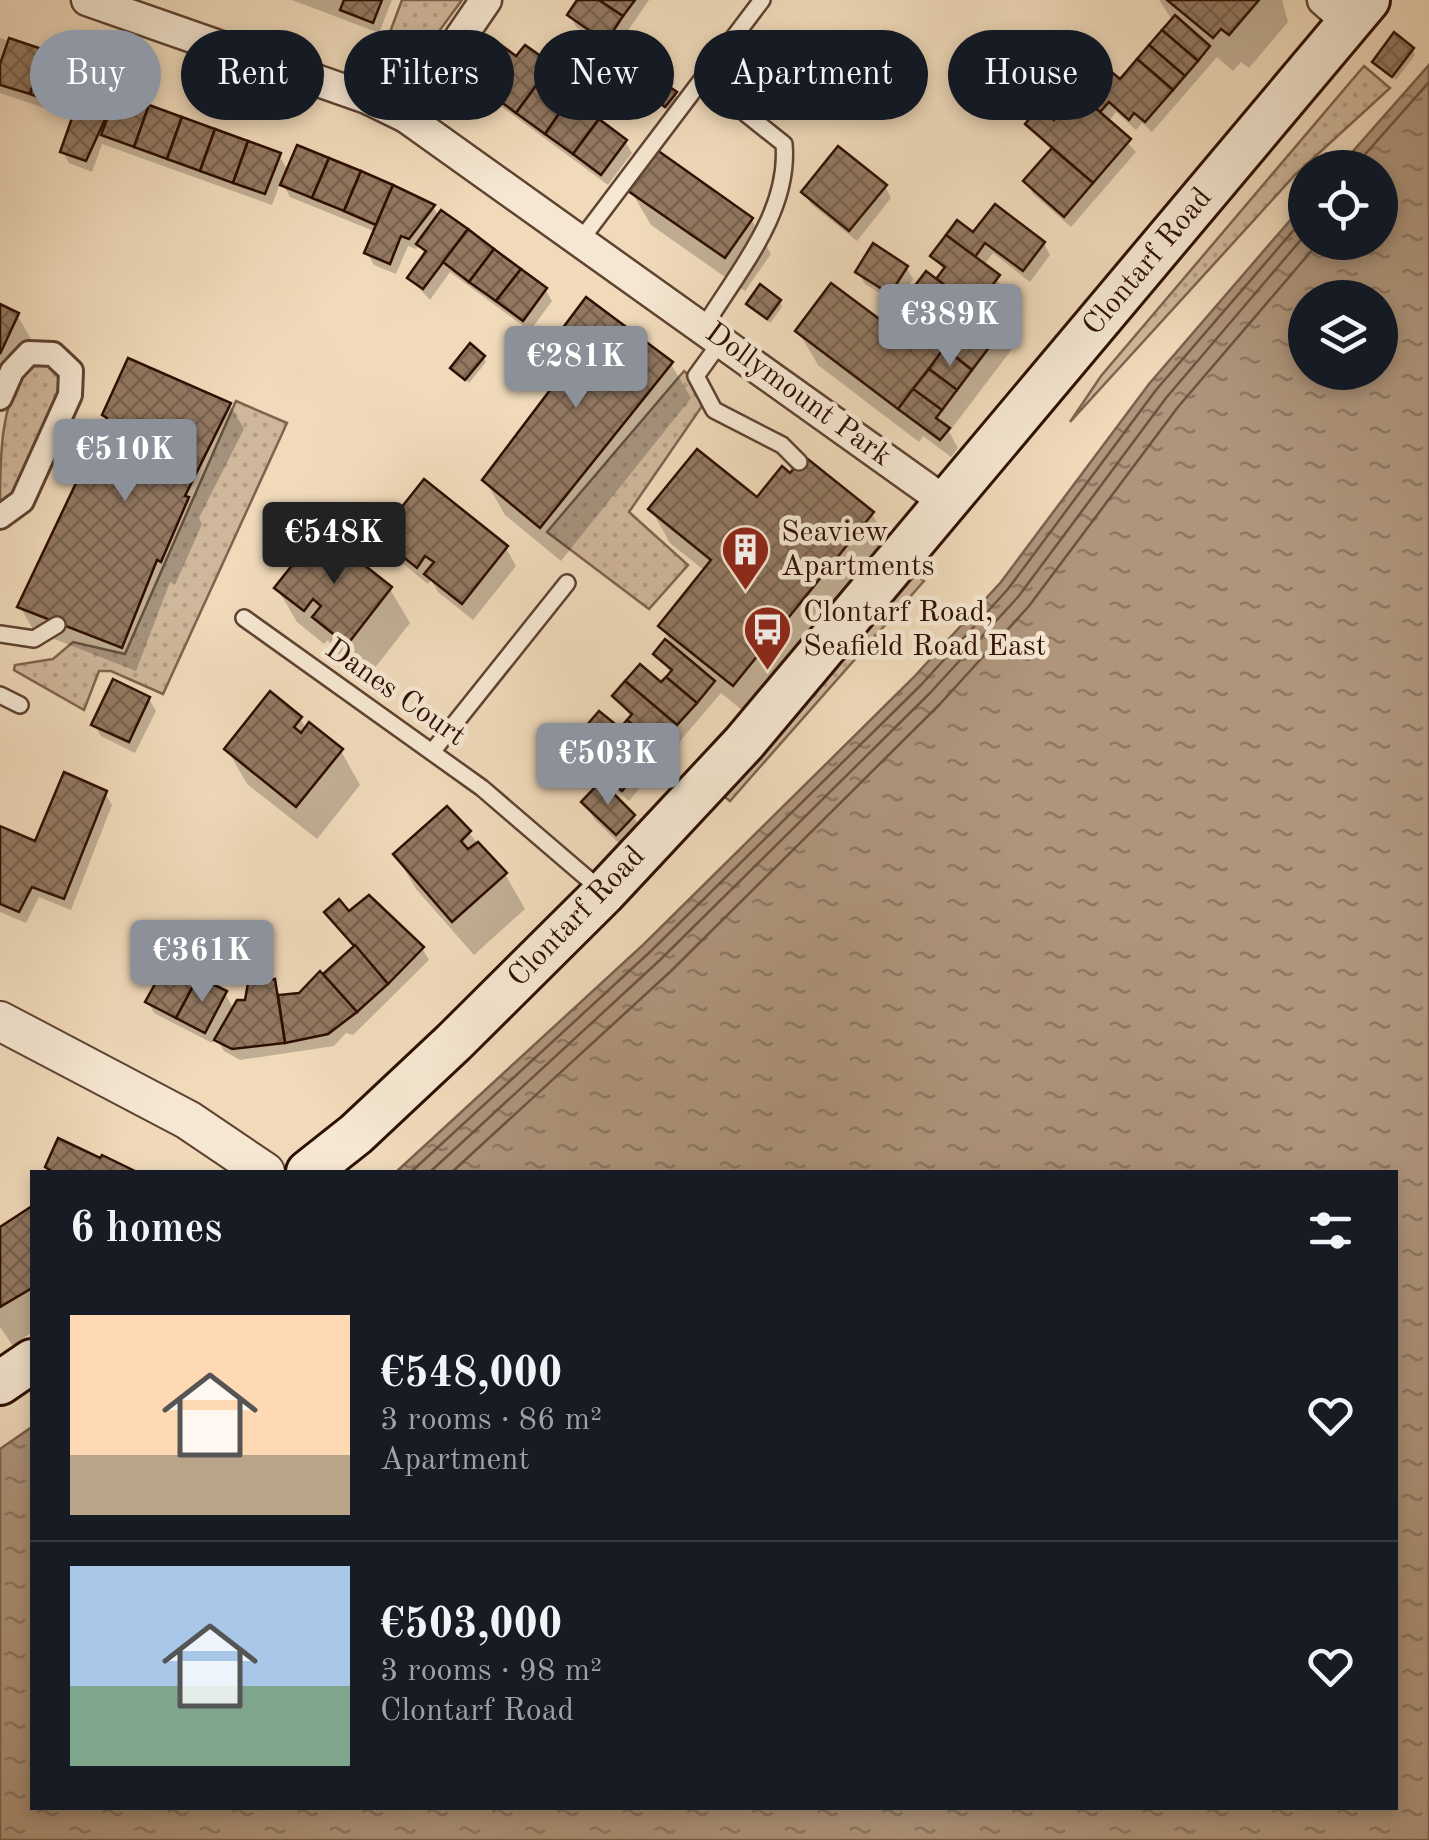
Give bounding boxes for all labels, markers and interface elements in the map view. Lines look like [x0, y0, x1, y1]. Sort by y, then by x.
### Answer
chip: Buy [30, 30, 161, 120]
chip: Rent [181, 30, 324, 120]
chip: Filters [344, 30, 514, 120]
chip: New [534, 30, 674, 120]
chip: Apartment [694, 30, 928, 120]
chip: House [948, 30, 1113, 120]
map controls [1288, 150, 1398, 390]
button: locate [1288, 150, 1398, 260]
street label: Clontarf Road [1078, 183, 1218, 341]
button: layers [1288, 280, 1398, 390]
pin: €389K [880, 284, 1020, 369]
text: €389K [901, 300, 999, 332]
street label: Dollymount Park [699, 318, 897, 472]
pin: €281K [506, 326, 646, 411]
text: €281K [527, 342, 625, 374]
pin: €510K [55, 419, 195, 504]
text: €510K [76, 435, 174, 467]
pin: €548K [264, 502, 404, 587]
text: €548K [285, 518, 383, 550]
place label: Seaview Apartments [781, 518, 934, 582]
building icon: Seaview Apartments [720, 524, 772, 592]
place label: Clontarf Road, Seafield Road East [803, 598, 1046, 662]
bus stop icon: Clontarf Road, Seafield Road East [742, 604, 794, 672]
street label: Danes Court [319, 634, 471, 752]
pin: €503K [538, 723, 678, 808]
text: €503K [559, 739, 657, 771]
street label: Clontarf Road [503, 841, 651, 993]
pin: €361K [132, 920, 272, 1005]
text: €361K [153, 936, 251, 968]
icon: filters [1303, 1203, 1358, 1258]
text: 6 homes [70, 1209, 222, 1251]
text: €548,000 [380, 1354, 562, 1396]
icon: home [150, 1355, 270, 1475]
icon: heart [1303, 1388, 1358, 1443]
text: 3 rooms · 86 m² [380, 1405, 602, 1437]
text: Apartment [380, 1445, 530, 1477]
text: €503,000 [380, 1605, 562, 1647]
icon: home [150, 1606, 270, 1726]
icon: heart [1303, 1639, 1358, 1694]
text: 3 rooms · 98 m² [380, 1656, 602, 1688]
text: Clontarf Road [380, 1696, 574, 1728]

